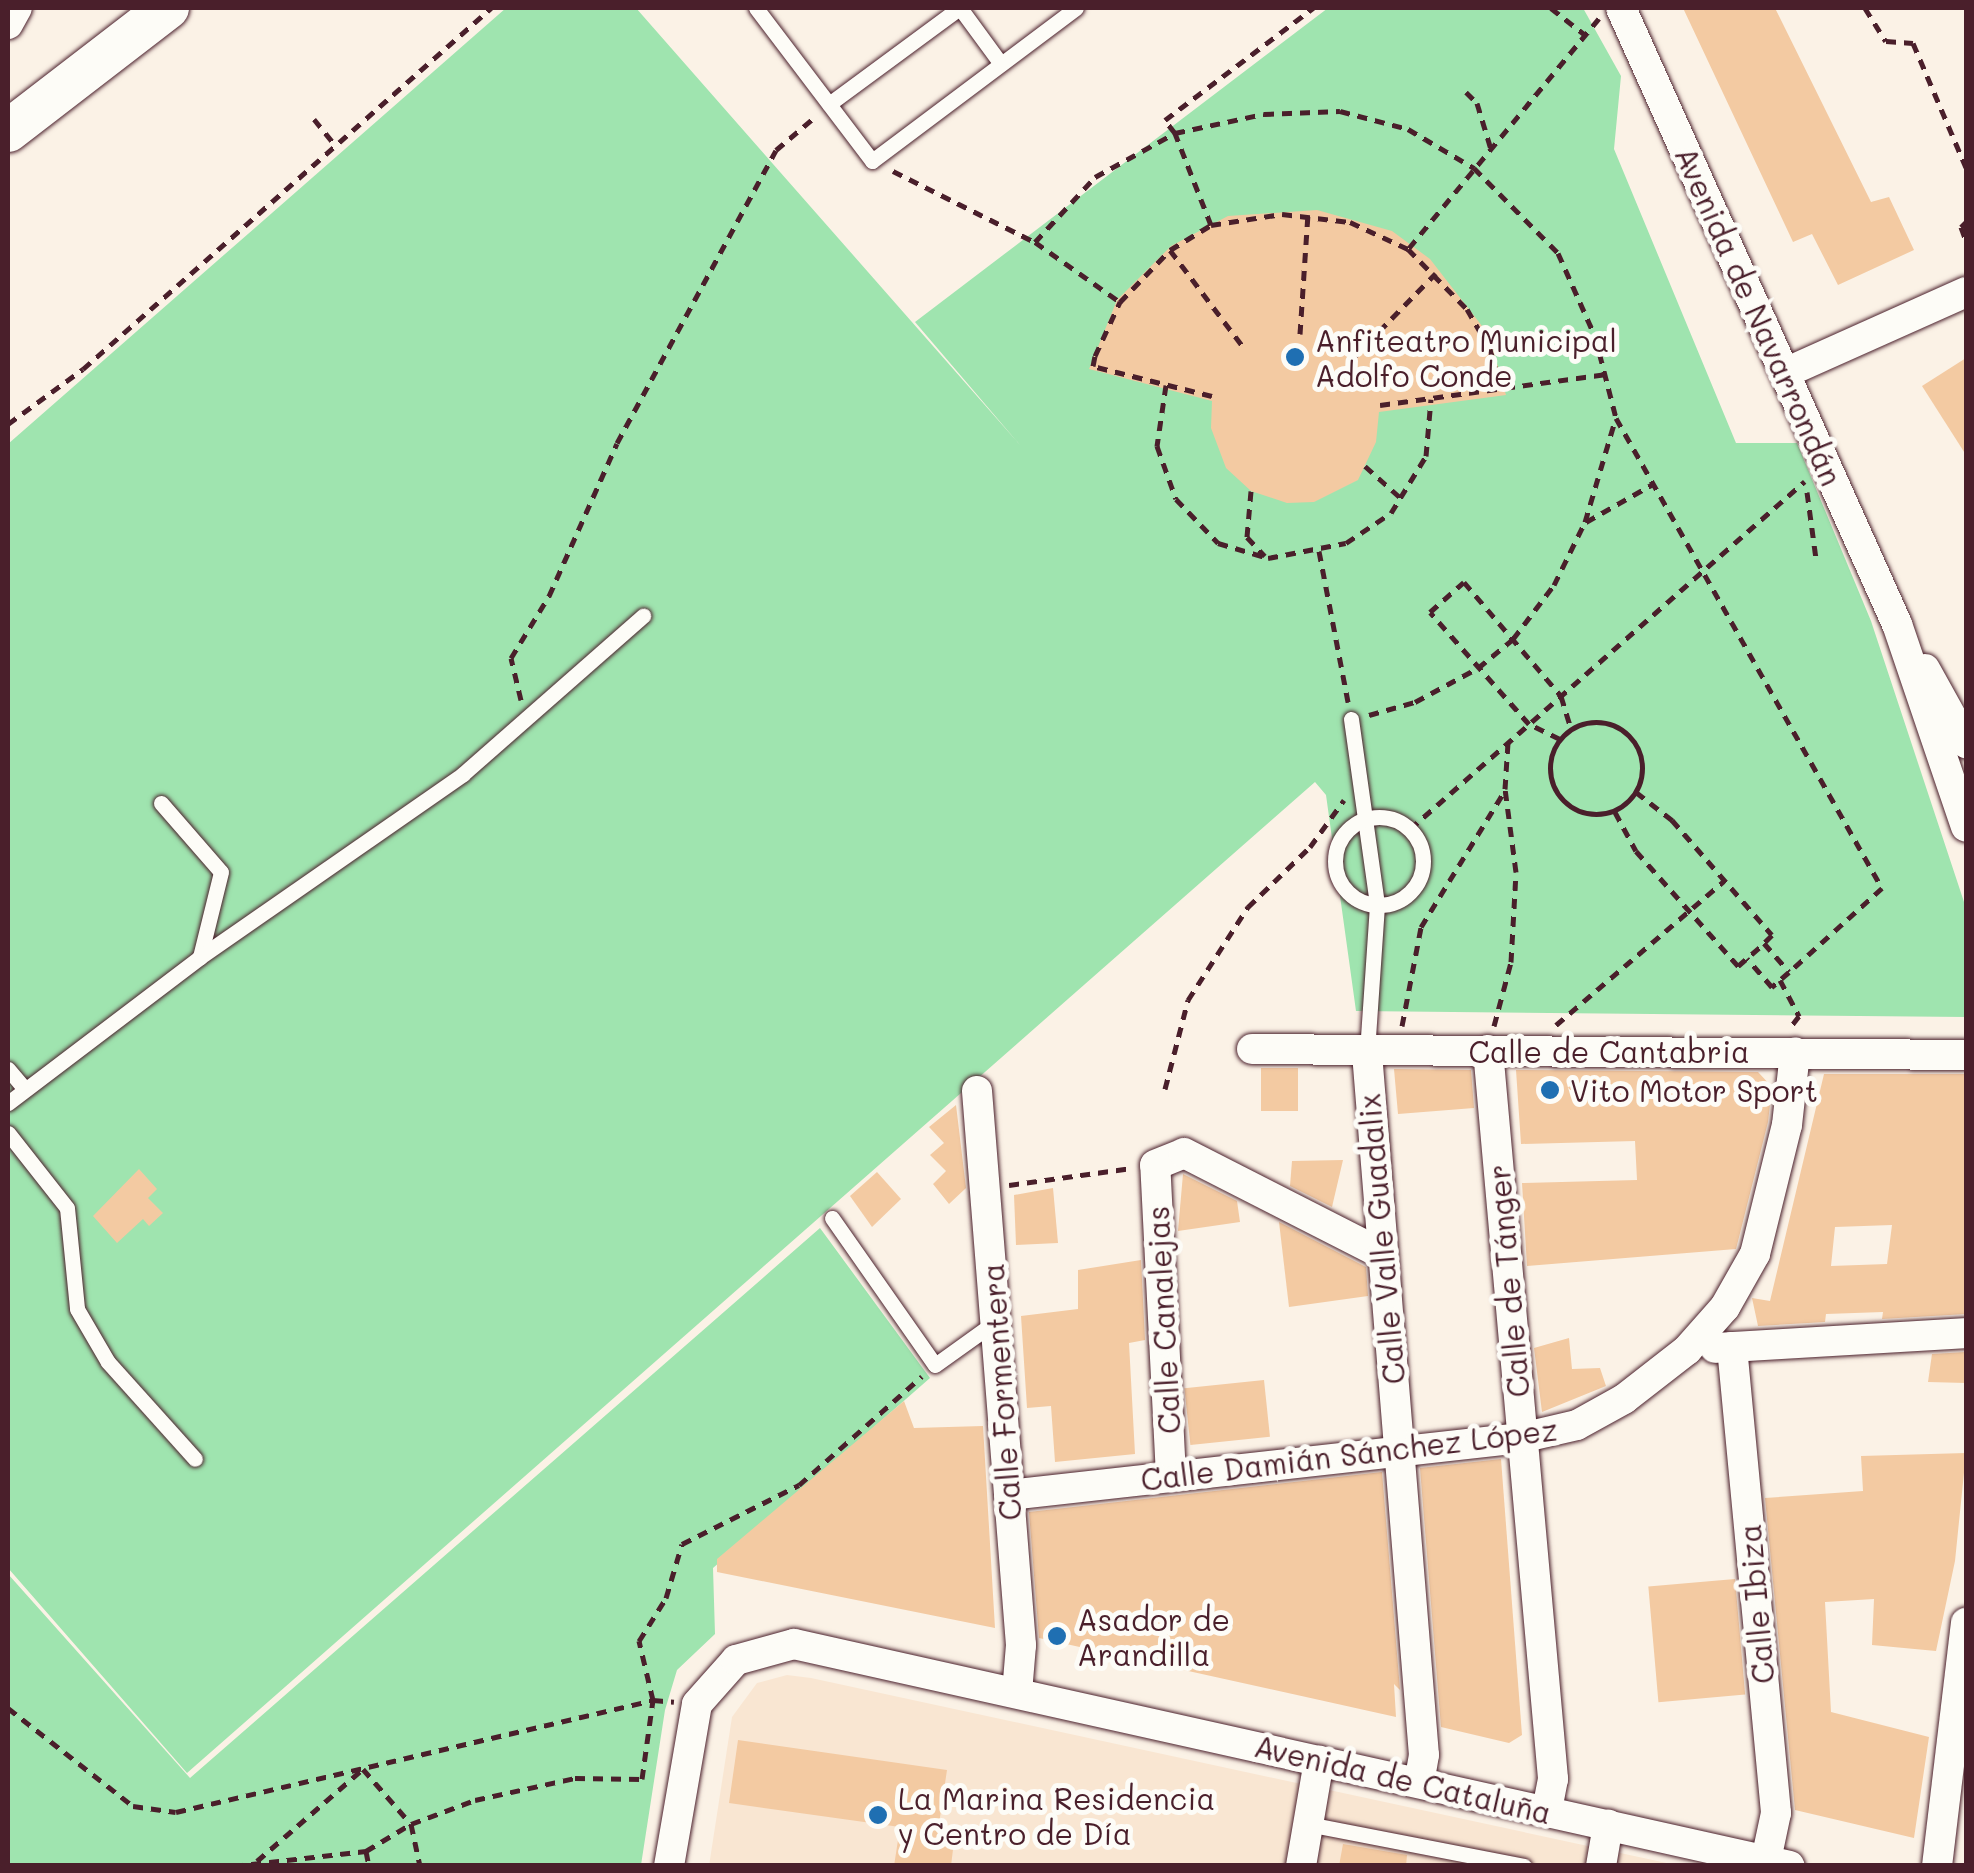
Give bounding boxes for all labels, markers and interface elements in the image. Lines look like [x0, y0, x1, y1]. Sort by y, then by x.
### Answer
street label: Avenida de Navarrondán [1668, 141, 1850, 491]
place label: Anfiteatro Municipal Adolfo Conde [1315, 322, 1617, 392]
marker: Anfiteatro Municipal Adolfo Conde [1284, 346, 1306, 368]
street label: Calle de Cantabria [1468, 1033, 1750, 1069]
place label: Vito Motor Sport [1570, 1072, 1818, 1108]
marker: Vito Motor Sport [1539, 1079, 1561, 1101]
street label: Calle Valle Guadalix [1350, 1092, 1412, 1386]
street label: Calle de Tánger [1480, 1163, 1536, 1399]
street label: Calle Canalejas [1139, 1205, 1187, 1435]
street label: Calle Formentera [974, 1262, 1028, 1522]
street label: Calle Damián Sánchez López [1139, 1411, 1559, 1497]
street label: Calle Ibiza [1731, 1523, 1781, 1685]
place label: Asador de Arandilla [1077, 1601, 1230, 1672]
marker: Asador de Arandilla [1046, 1625, 1068, 1647]
street label: Avenida de Cataluña [1251, 1727, 1555, 1831]
place label: La Marina Residencia y Centro de Día [898, 1780, 1215, 1850]
marker: La Marina Residencia y Centro de Día [867, 1804, 889, 1826]

